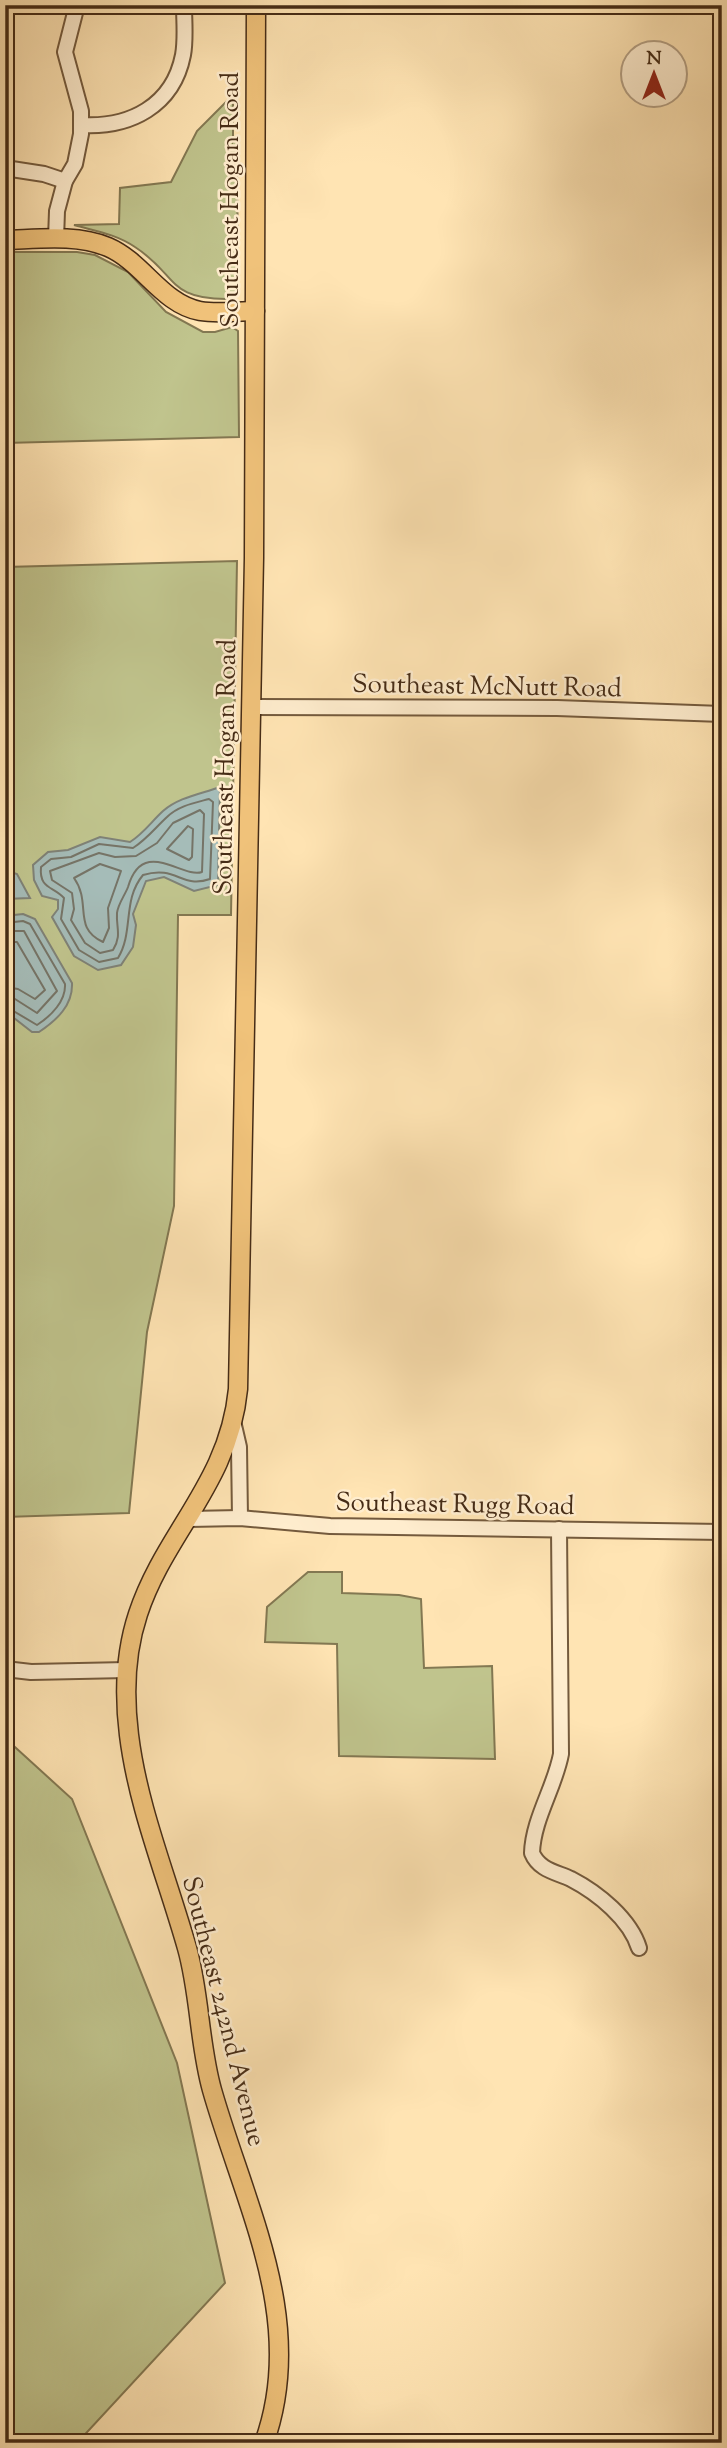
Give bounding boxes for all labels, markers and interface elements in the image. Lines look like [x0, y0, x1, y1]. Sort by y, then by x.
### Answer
north arrow [618, 38, 688, 108]
text: N [646, 46, 662, 73]
street label: Southeast Hogan Road [213, 72, 250, 328]
street label: Southeast Hogan Road [206, 638, 247, 895]
street label: Southeast McNutt Road [352, 667, 622, 708]
street label: Southeast Rugg Road [335, 1485, 575, 1526]
street label: Southeast 242nd Avenue [171, 1873, 274, 2150]

